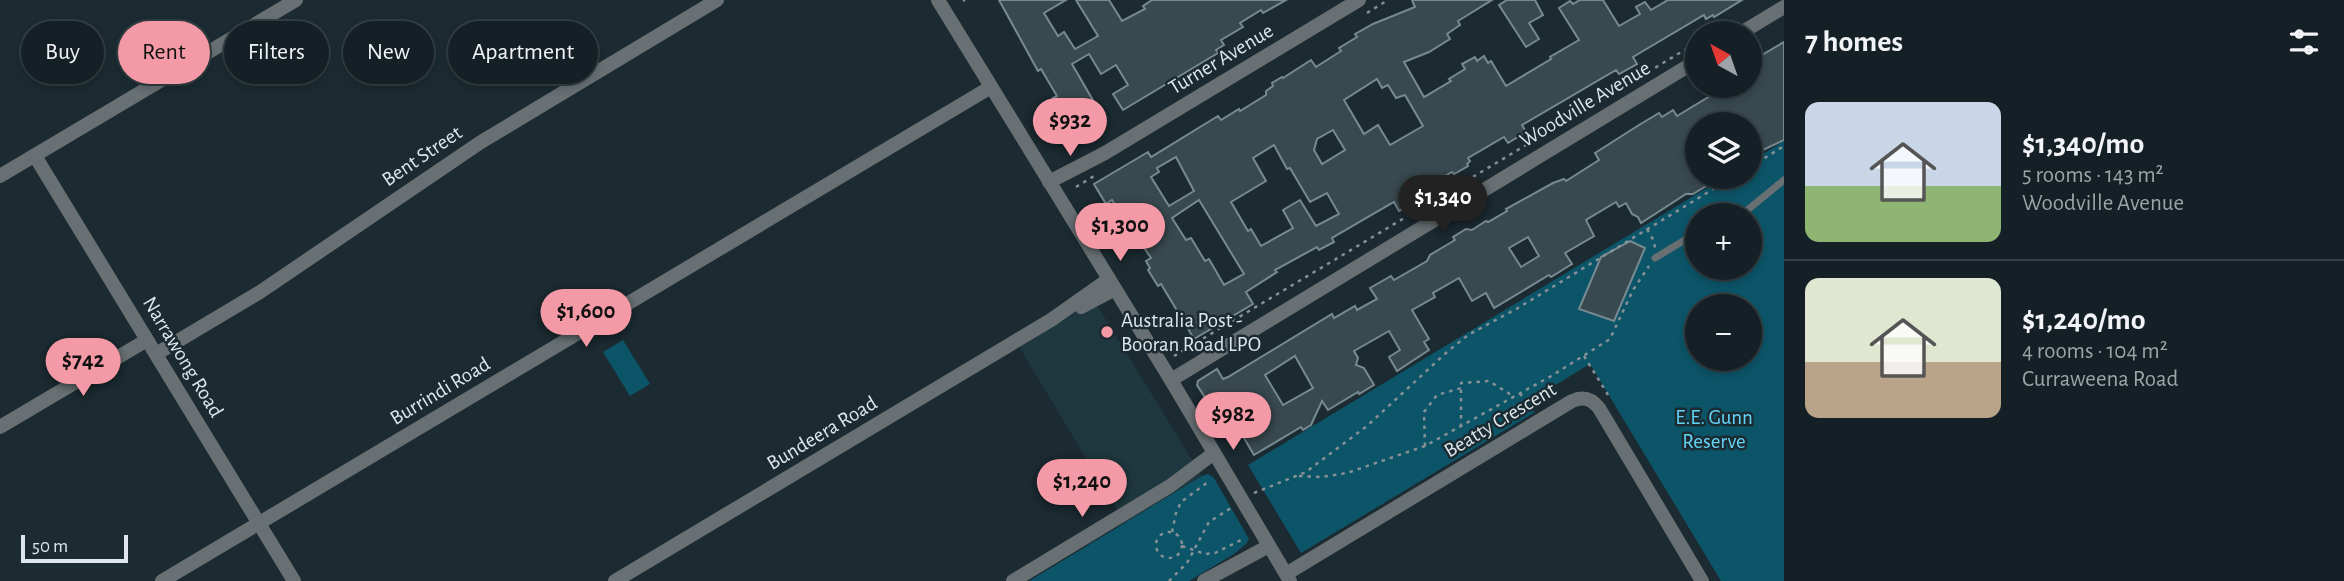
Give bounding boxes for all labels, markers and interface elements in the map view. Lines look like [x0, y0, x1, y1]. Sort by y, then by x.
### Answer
street label: Turner Avenue [1165, 20, 1277, 98]
chip: Buy [21, 21, 104, 84]
chip: Rent [118, 21, 210, 84]
chip: Filters [224, 21, 329, 84]
chip: New [343, 21, 434, 84]
chip: Apartment [448, 21, 598, 84]
north arrow [1685, 21, 1762, 98]
map controls [1685, 21, 1762, 371]
icon: filters [2285, 23, 2323, 61]
text: 7 homes [1805, 27, 1903, 57]
street label: Woodville Avenue [1516, 57, 1654, 151]
pin: $932 [1029, 99, 1111, 158]
text: $932 [1049, 109, 1091, 132]
button: layers [1685, 112, 1762, 189]
street label: Bent Street [378, 122, 466, 190]
text: $1,340/mo [2022, 129, 2144, 159]
icon: home [1861, 130, 1945, 214]
text: 5 rooms · 143 m² [2022, 164, 2164, 187]
pin: $1,340 [1386, 176, 1500, 235]
text: $1,340 [1414, 186, 1472, 209]
text: Woodville Avenue [2022, 192, 2184, 215]
button: + [1685, 203, 1762, 280]
pin: $1,300 [1063, 204, 1177, 263]
text: $1,300 [1091, 214, 1149, 237]
pin: $1,600 [529, 290, 643, 349]
street label: Narrawong Road [139, 293, 227, 421]
button: − [1685, 294, 1762, 371]
text: $1,600 [557, 300, 615, 323]
text: $1,240/mo [2022, 305, 2146, 335]
icon: home [1861, 306, 1945, 390]
place label: Australia Post - Booran Road LPO [1121, 310, 1261, 355]
marker: Australia Post - Booran Road LPO [1099, 324, 1115, 340]
pin: $742 [42, 338, 124, 398]
text: 4 rooms · 104 m² [2022, 340, 2168, 363]
text: $742 [62, 349, 104, 372]
street label: Burrindi Road [386, 353, 494, 429]
text: Curraweena Road [2022, 368, 2179, 391]
street label: Beatty Crescent [1440, 378, 1560, 462]
street label: Bundeera Road [763, 392, 881, 474]
pin: $982 [1192, 392, 1274, 452]
text: $982 [1211, 403, 1255, 426]
park label: E.E. Gunn Reserve [1675, 407, 1753, 452]
pin: $1,240 [1025, 460, 1139, 519]
text: $1,240 [1053, 470, 1111, 493]
scale bar [21, 532, 128, 564]
text: 50 m [32, 537, 68, 556]

